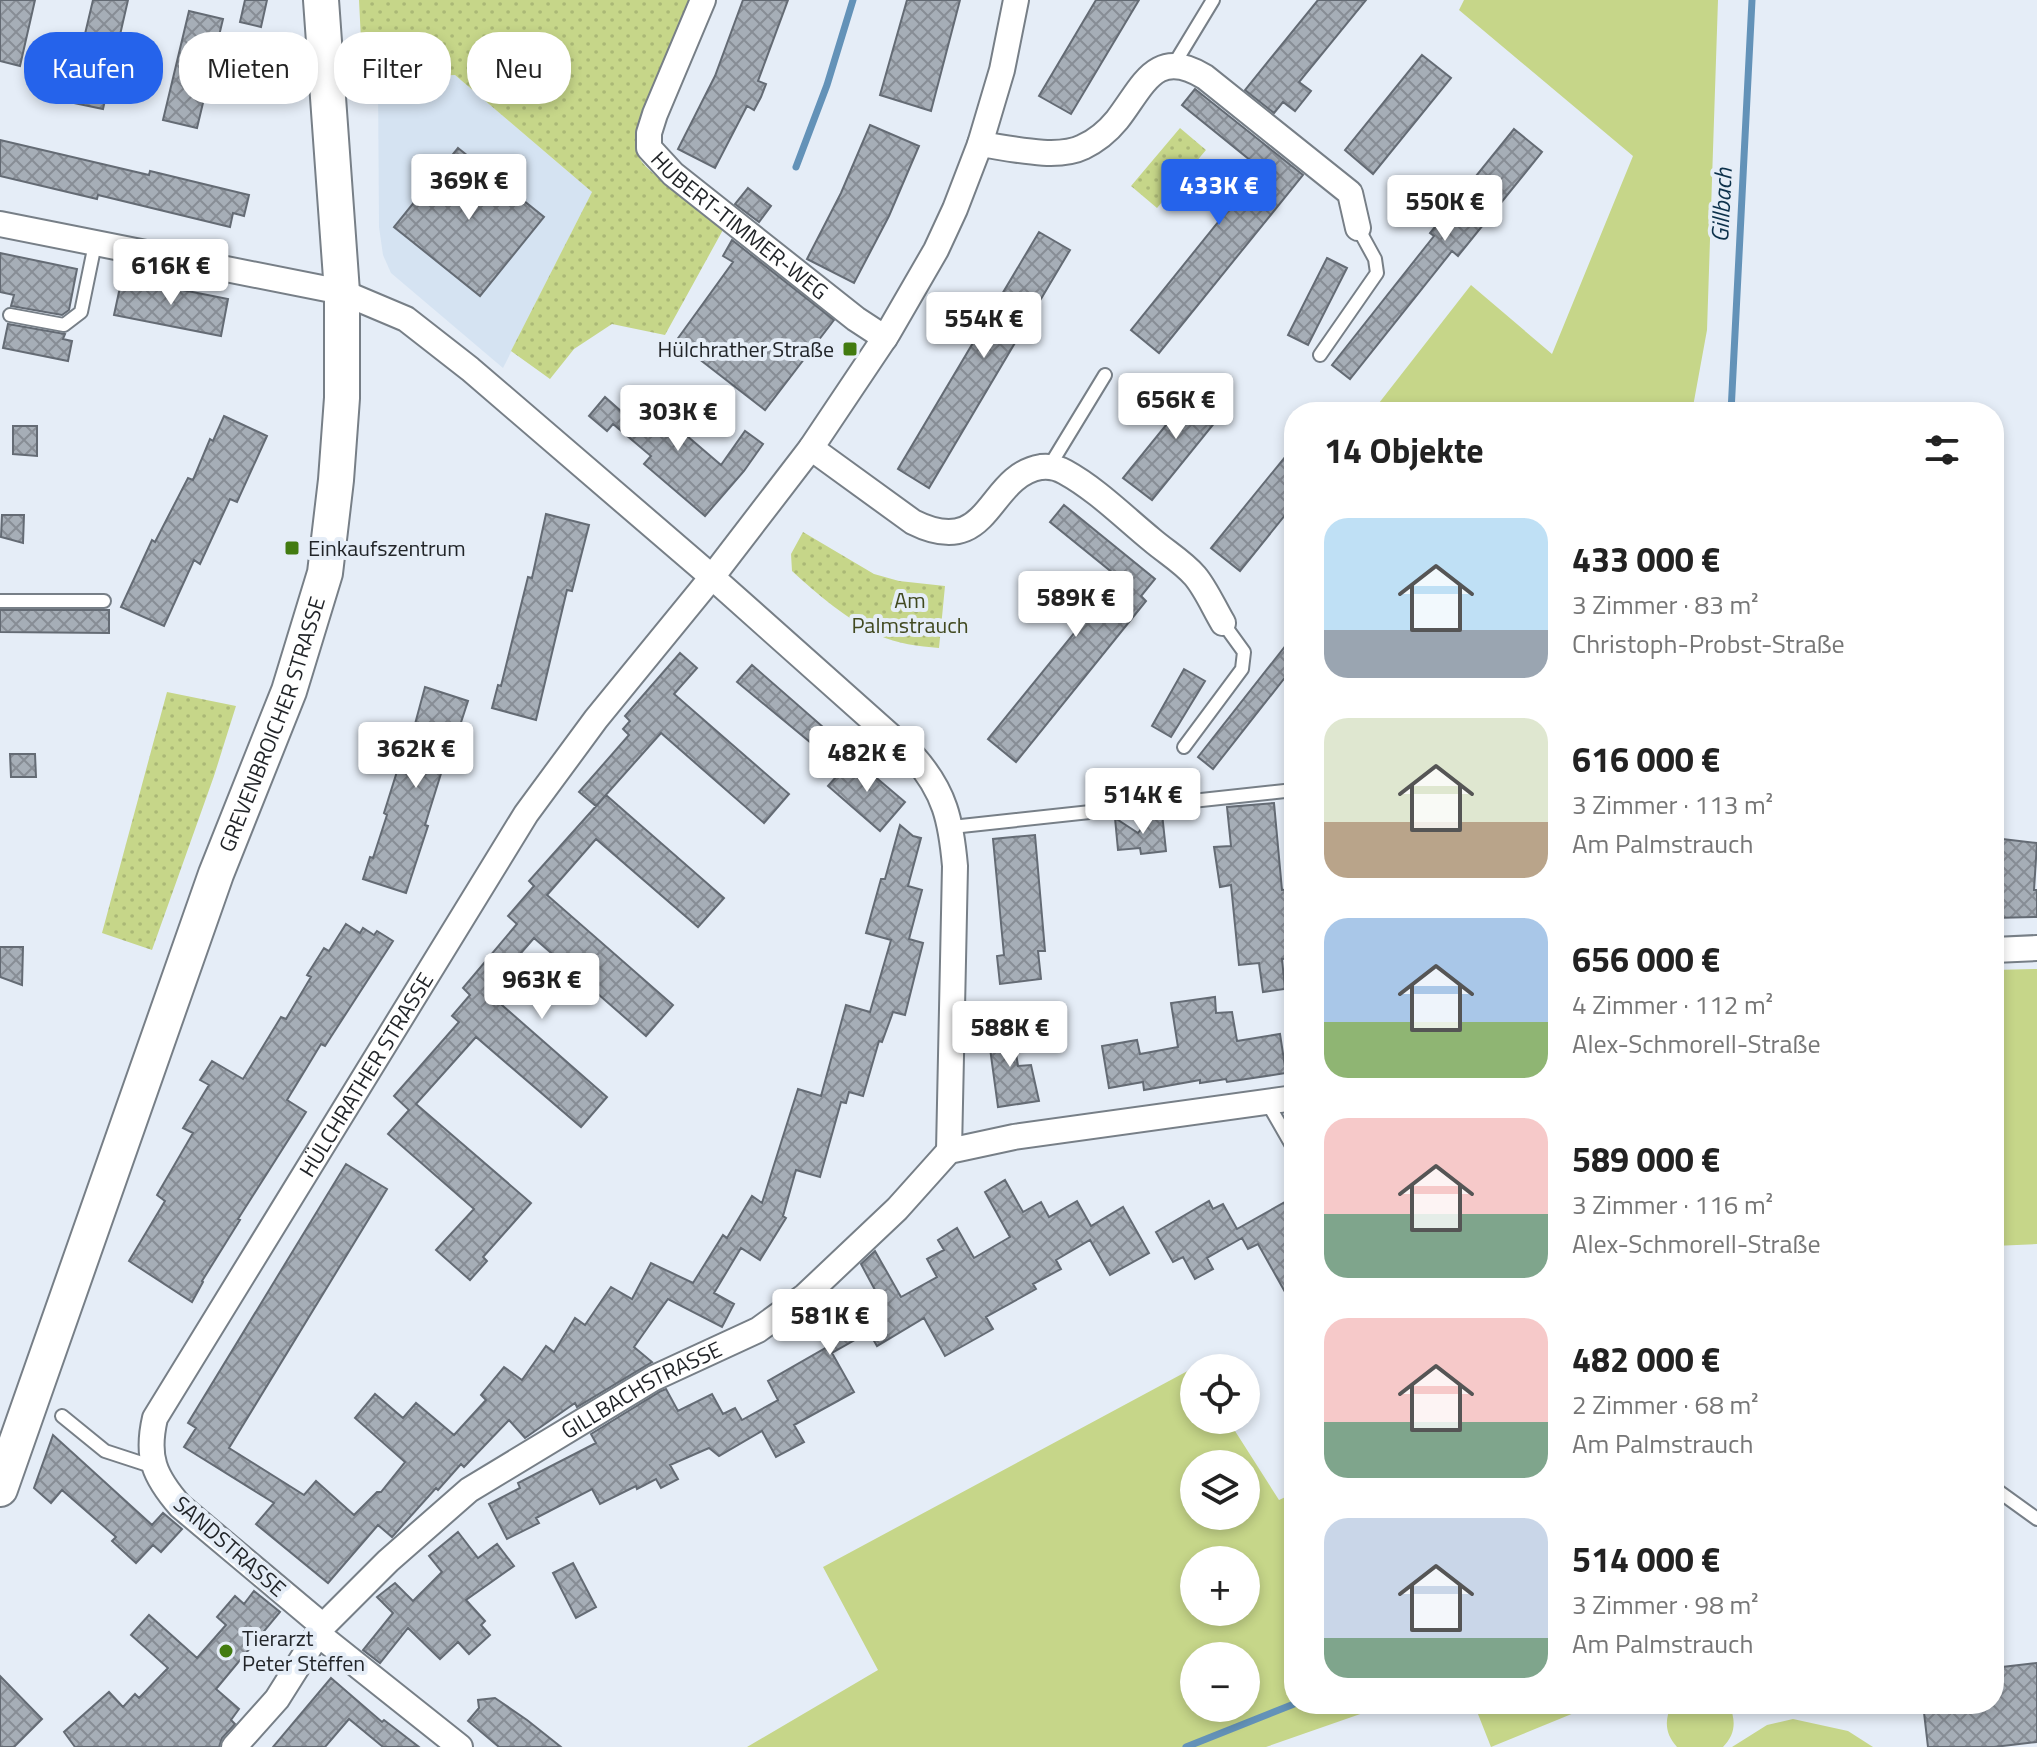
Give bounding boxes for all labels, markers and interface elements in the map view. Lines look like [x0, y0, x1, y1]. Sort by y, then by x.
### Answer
chip: Kaufen [24, 32, 163, 104]
chip: Mieten [179, 32, 318, 104]
chip: Filter [334, 32, 451, 104]
chip: Neu [467, 32, 571, 104]
street label: HUBERT-TIMMER-WEG [643, 143, 836, 308]
pin: 369K € [404, 154, 534, 222]
pin: 433K € [1154, 159, 1284, 227]
text: 369K € [429, 160, 509, 199]
text: 433K € [1179, 165, 1259, 204]
water label: Gillbach [1701, 166, 1741, 243]
pin: 550K € [1380, 175, 1510, 243]
text: 550K € [1405, 181, 1485, 220]
pin: 616K € [106, 239, 236, 307]
text: 616K € [131, 245, 211, 284]
pin: 554K € [919, 292, 1049, 360]
text: 554K € [944, 298, 1024, 337]
place label: Hülchrather Straße [657, 332, 834, 366]
marker: Hülchrather Straße [841, 340, 859, 358]
pin: 656K € [1111, 373, 1241, 441]
text: 656K € [1136, 379, 1216, 418]
pin: 303K € [613, 385, 743, 453]
text: 303K € [638, 391, 718, 430]
text: 14 Objekte [1324, 424, 1484, 476]
icon: filters [1920, 428, 1964, 472]
place label: Einkaufszentrum [308, 531, 466, 565]
text: 433 000 € [1572, 533, 1720, 585]
marker: Einkaufszentrum [283, 539, 301, 557]
icon: home [1388, 550, 1484, 646]
pin: 589K € [1011, 571, 1141, 639]
text: 589K € [1036, 577, 1116, 616]
park label: Am Palmstrauch [851, 583, 969, 642]
text: 3 Zimmer · 83 m² [1572, 585, 1758, 624]
street label: GREVENBROICHER STRASSE [210, 592, 334, 857]
text: Christoph-Probst-Straße [1572, 624, 1845, 663]
pin: 362K € [351, 722, 481, 790]
pin: 482K € [802, 726, 932, 794]
text: 362K € [376, 728, 456, 767]
text: 482K € [827, 732, 907, 771]
text: 616 000 € [1572, 733, 1720, 785]
icon: home [1388, 750, 1484, 846]
pin: 514K € [1078, 768, 1208, 836]
text: 514K € [1103, 774, 1183, 813]
text: 3 Zimmer · 113 m² [1572, 785, 1773, 824]
text: Am Palmstrauch [1572, 824, 1753, 863]
text: 656 000 € [1572, 933, 1720, 985]
icon: home [1388, 950, 1484, 1046]
pin: 963K € [477, 953, 607, 1021]
text: 963K € [502, 959, 582, 998]
street label: HÜLCHRATHER STRASSE [290, 966, 442, 1183]
text: 4 Zimmer · 112 m² [1572, 985, 1773, 1024]
pin: 588K € [945, 1001, 1075, 1069]
text: 588K € [970, 1007, 1050, 1046]
text: Alex-Schmorell-Straße [1572, 1024, 1821, 1063]
text: 589 000 € [1572, 1133, 1720, 1185]
icon: home [1388, 1150, 1484, 1246]
text: 3 Zimmer · 116 m² [1572, 1185, 1773, 1224]
text: Alex-Schmorell-Straße [1572, 1224, 1821, 1263]
pin: 581K € [765, 1289, 895, 1357]
text: 581K € [790, 1295, 870, 1334]
street label: GILLBACHSTRASSE [554, 1332, 727, 1448]
text: 482 000 € [1572, 1333, 1720, 1385]
icon: home [1388, 1350, 1484, 1446]
map controls [1180, 1354, 1260, 1722]
button: locate [1180, 1354, 1260, 1434]
text: 2 Zimmer · 68 m² [1572, 1385, 1758, 1424]
text: Am Palmstrauch [1572, 1424, 1753, 1463]
button: layers [1180, 1450, 1260, 1530]
street label: SANDSTRASSE [166, 1487, 294, 1605]
text: 514 000 € [1572, 1533, 1720, 1585]
button: + [1180, 1546, 1260, 1626]
icon: home [1388, 1550, 1484, 1646]
text: 3 Zimmer · 98 m² [1572, 1585, 1758, 1624]
place label: Tierarzt Peter Steffen [242, 1621, 365, 1680]
text: Am Palmstrauch [1572, 1624, 1753, 1663]
marker: Tierarzt Peter Steffen [217, 1642, 235, 1660]
button: − [1180, 1642, 1260, 1722]

